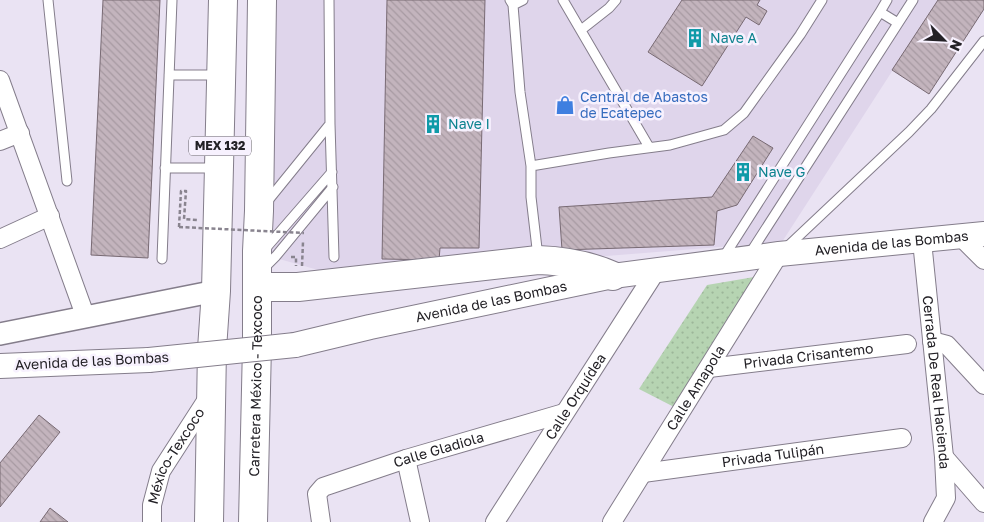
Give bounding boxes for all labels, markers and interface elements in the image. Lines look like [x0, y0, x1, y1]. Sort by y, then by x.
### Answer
north arrow [919, 15, 969, 65]
building icon: Nave A [684, 27, 706, 49]
place label: Nave A [710, 29, 757, 46]
text: N [946, 37, 966, 54]
place label: Central de Abastos de Ecatepec [580, 88, 708, 121]
shop icon: Central de Abastos de Ecatepec [554, 94, 576, 116]
building icon: Nave I [422, 113, 444, 135]
place label: Nave I [448, 115, 490, 132]
road number: MEX 132 [189, 136, 251, 156]
building icon: Nave G [732, 161, 754, 183]
place label: Nave G [758, 163, 805, 180]
street label: Avenida de las Bombas [814, 227, 969, 258]
street label: Avenida de las Bombas [414, 277, 568, 325]
street label: Carretera México - Texcoco [245, 295, 265, 477]
street label: Cerrada De Real Hacienda [920, 295, 954, 470]
street label: Privada Crisantemo [742, 339, 874, 372]
street label: Calle Amapola [662, 342, 728, 433]
street label: Avenida de las Bombas [15, 348, 169, 373]
street label: Calle Orquídea [541, 350, 609, 443]
street label: México-Texcoco [144, 404, 207, 506]
street label: Calle Gladiola [391, 428, 486, 471]
street label: Privada Tulipán [721, 440, 825, 470]

